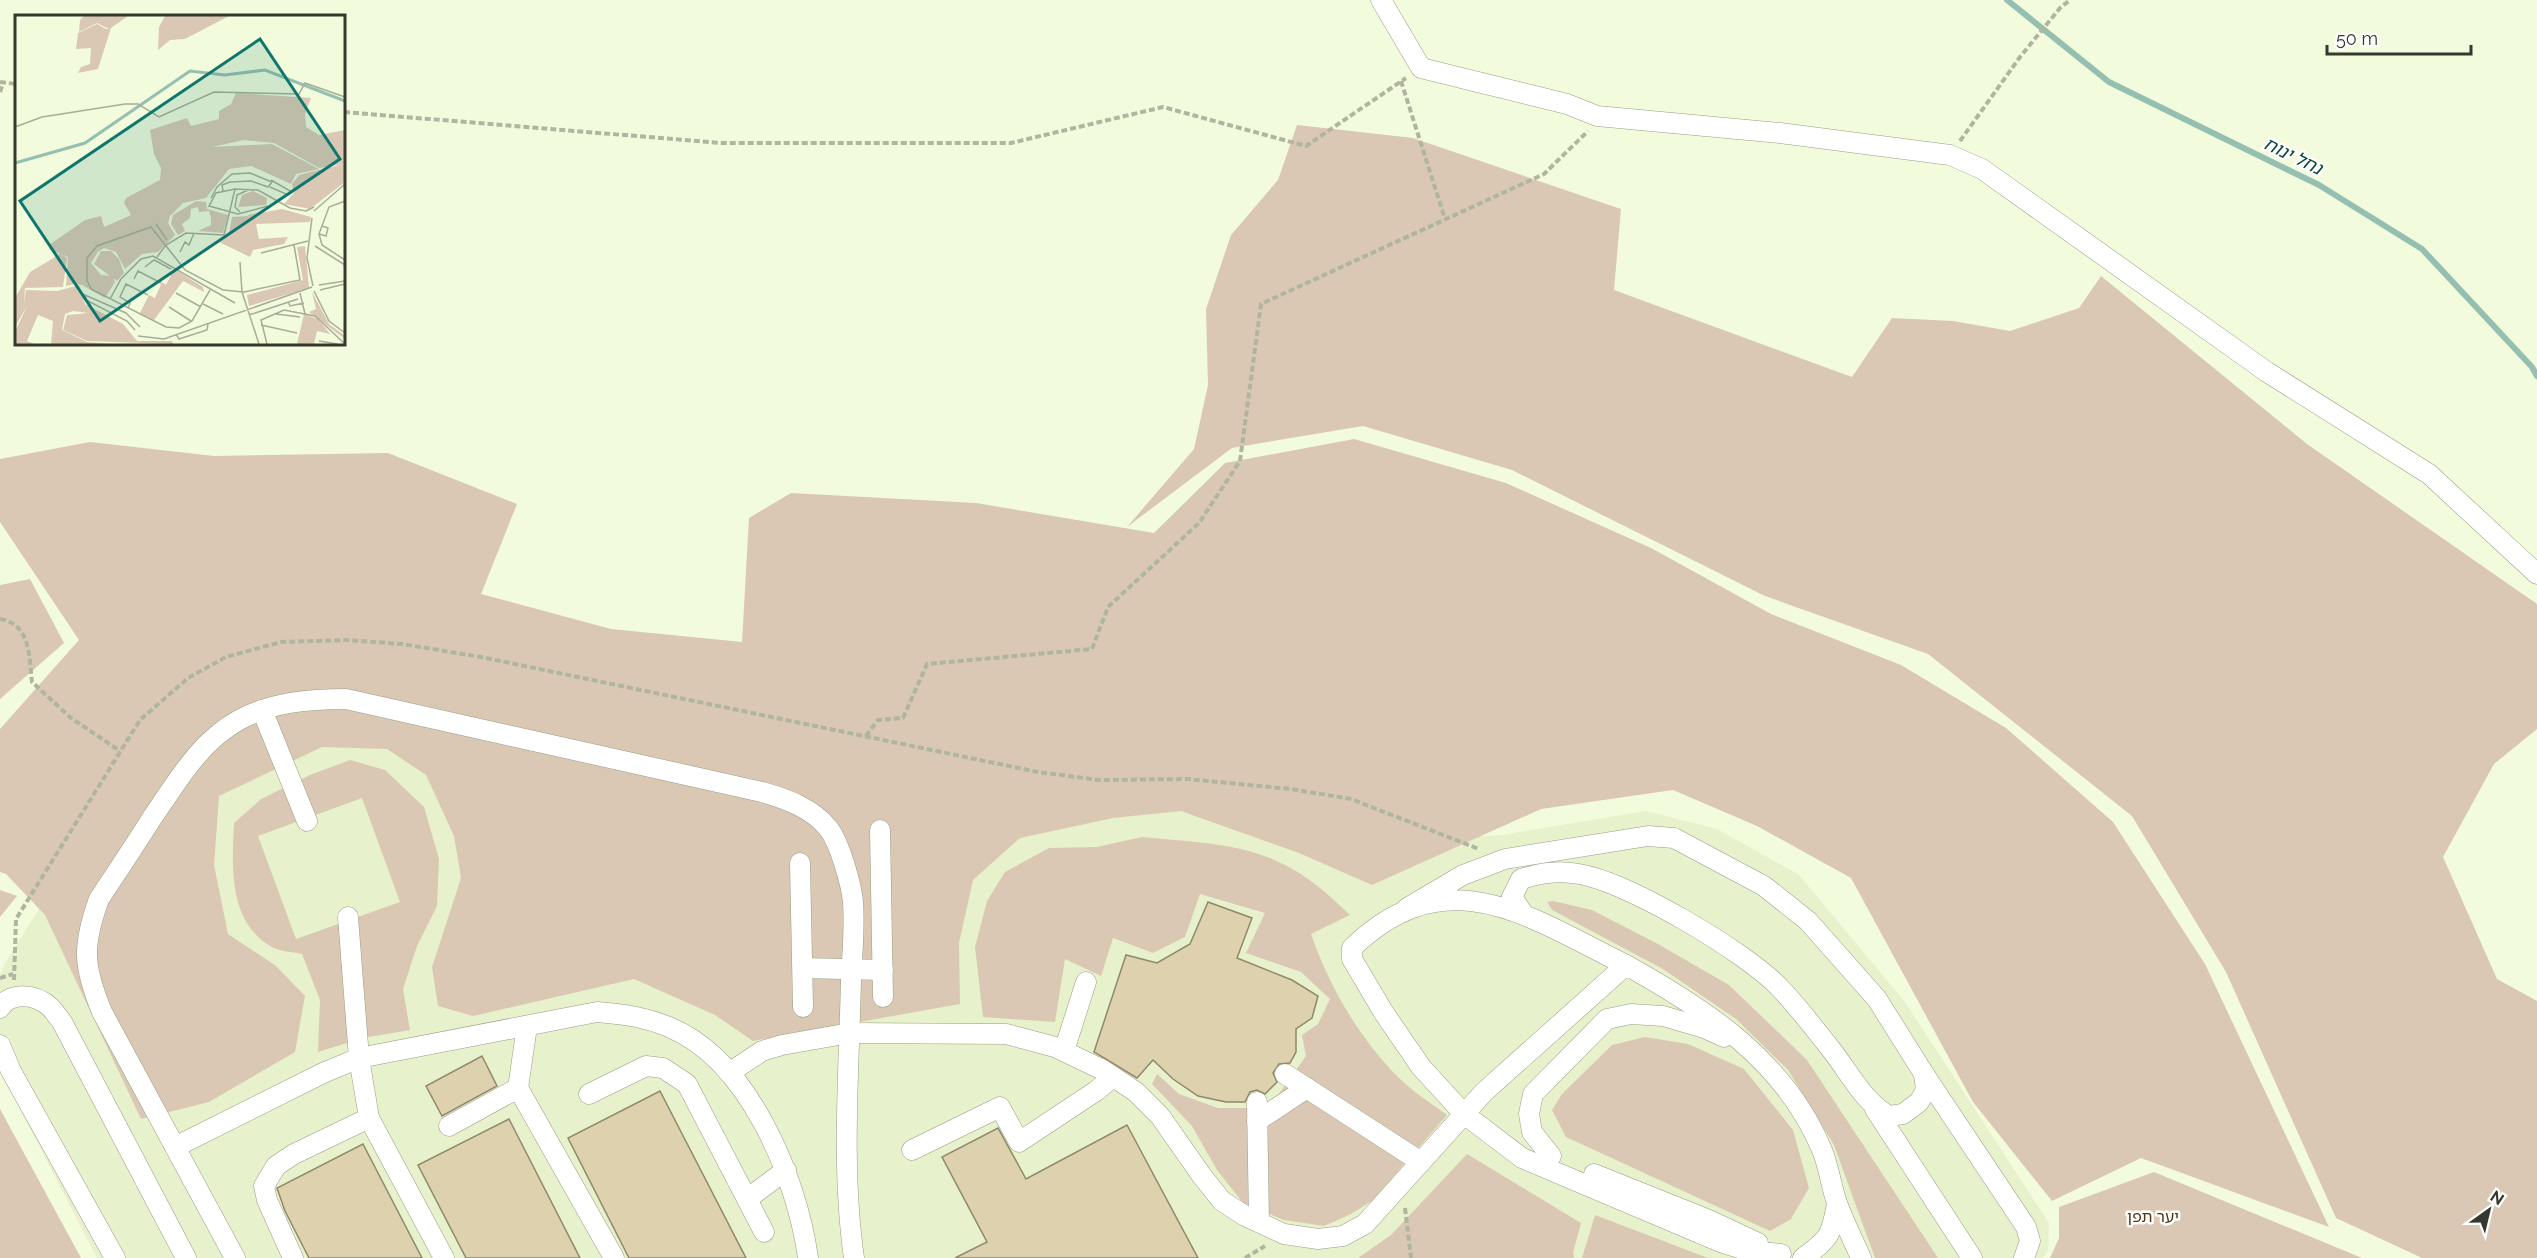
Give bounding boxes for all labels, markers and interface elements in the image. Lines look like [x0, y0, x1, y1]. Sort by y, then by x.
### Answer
inset map [15, 15, 345, 345]
scale bar [2327, 18, 2471, 56]
text: 50 m [2336, 28, 2378, 49]
water label: נחל ינוח [2261, 133, 2327, 179]
north arrow [2459, 1180, 2519, 1240]
text: N [2487, 1187, 2507, 1209]
park label: יער תפן [2127, 1207, 2179, 1226]

